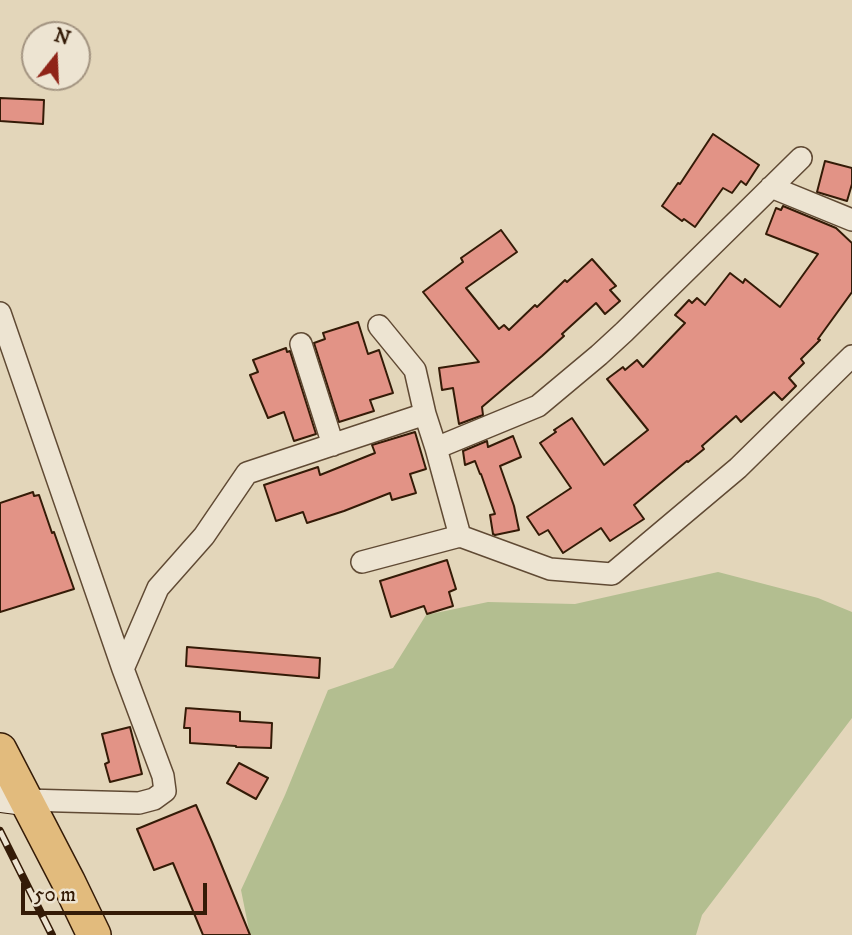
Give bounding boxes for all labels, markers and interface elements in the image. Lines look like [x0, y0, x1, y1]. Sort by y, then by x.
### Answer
north arrow [21, 21, 91, 91]
text: N [51, 24, 73, 51]
scale bar [24, 869, 210, 913]
text: 50 m [34, 882, 76, 908]

